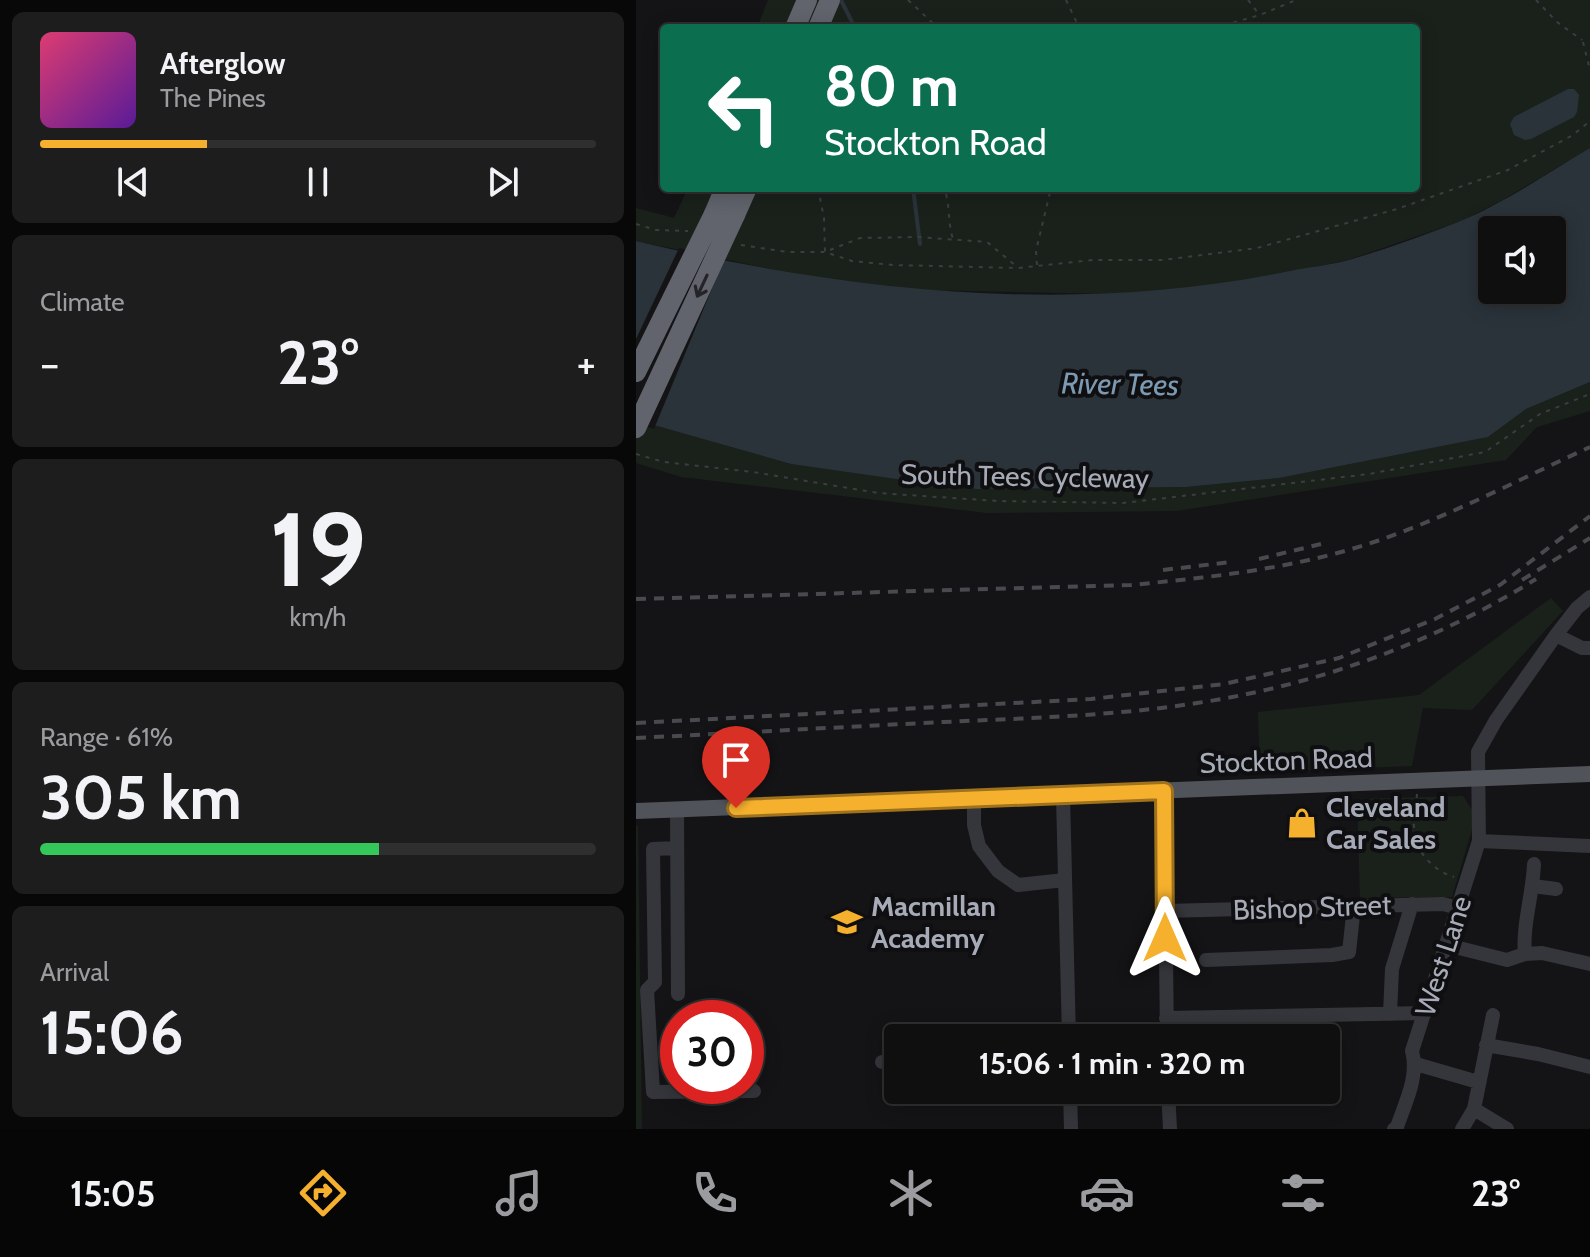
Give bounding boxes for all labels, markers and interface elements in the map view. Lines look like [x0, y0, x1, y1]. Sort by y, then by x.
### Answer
text: Afterglow [160, 45, 286, 82]
text: 80 m [824, 52, 959, 120]
icon: left [692, 56, 796, 160]
text: The Pines [160, 82, 266, 114]
text: Stockton Road [824, 120, 1047, 164]
icon: previous [111, 160, 155, 204]
icon: pause [296, 160, 340, 204]
icon: next [481, 160, 525, 204]
map controls [1478, 216, 1566, 304]
button: sound [1478, 216, 1566, 304]
one-way arrow [694, 274, 709, 298]
text: Climate [40, 286, 125, 318]
text: 23° [277, 326, 359, 399]
text: − [40, 337, 59, 390]
text: + [577, 337, 596, 390]
water label: River Tees [1061, 364, 1179, 404]
street label: South Tees Cycleway [901, 457, 1149, 495]
text: 19 [270, 486, 366, 612]
text: km/h [290, 601, 346, 633]
text: Range · 61% [40, 721, 173, 753]
pin [702, 726, 770, 808]
icon: arrive [714, 738, 758, 782]
street label: Stockton Road [1199, 740, 1373, 780]
text: 305 km [40, 761, 242, 834]
place label: Cleveland Car Sales [1326, 790, 1445, 856]
shop icon: Cleveland Car Sales [1285, 806, 1319, 840]
street label: Bishop Street [1232, 887, 1392, 927]
place label: Macmillan Academy [871, 889, 996, 955]
street label: West Lane [1408, 892, 1478, 1020]
position arrow [1123, 896, 1207, 980]
school or university icon: Macmillan Academy [830, 905, 864, 939]
text: Arrival [40, 956, 109, 988]
text: 15:06 [40, 996, 184, 1069]
speed limit sign: 30 [660, 1000, 764, 1104]
text: 15:06 · 1 min · 320 m [979, 1045, 1245, 1082]
icon: directions [295, 1165, 351, 1221]
icon: music [491, 1165, 547, 1221]
icon: phone [687, 1165, 743, 1221]
icon: climate [883, 1165, 939, 1221]
icon: car [1079, 1165, 1135, 1221]
icon: filters [1275, 1165, 1331, 1221]
text: 15:05 [70, 1171, 155, 1215]
text: 23° [1471, 1171, 1520, 1215]

